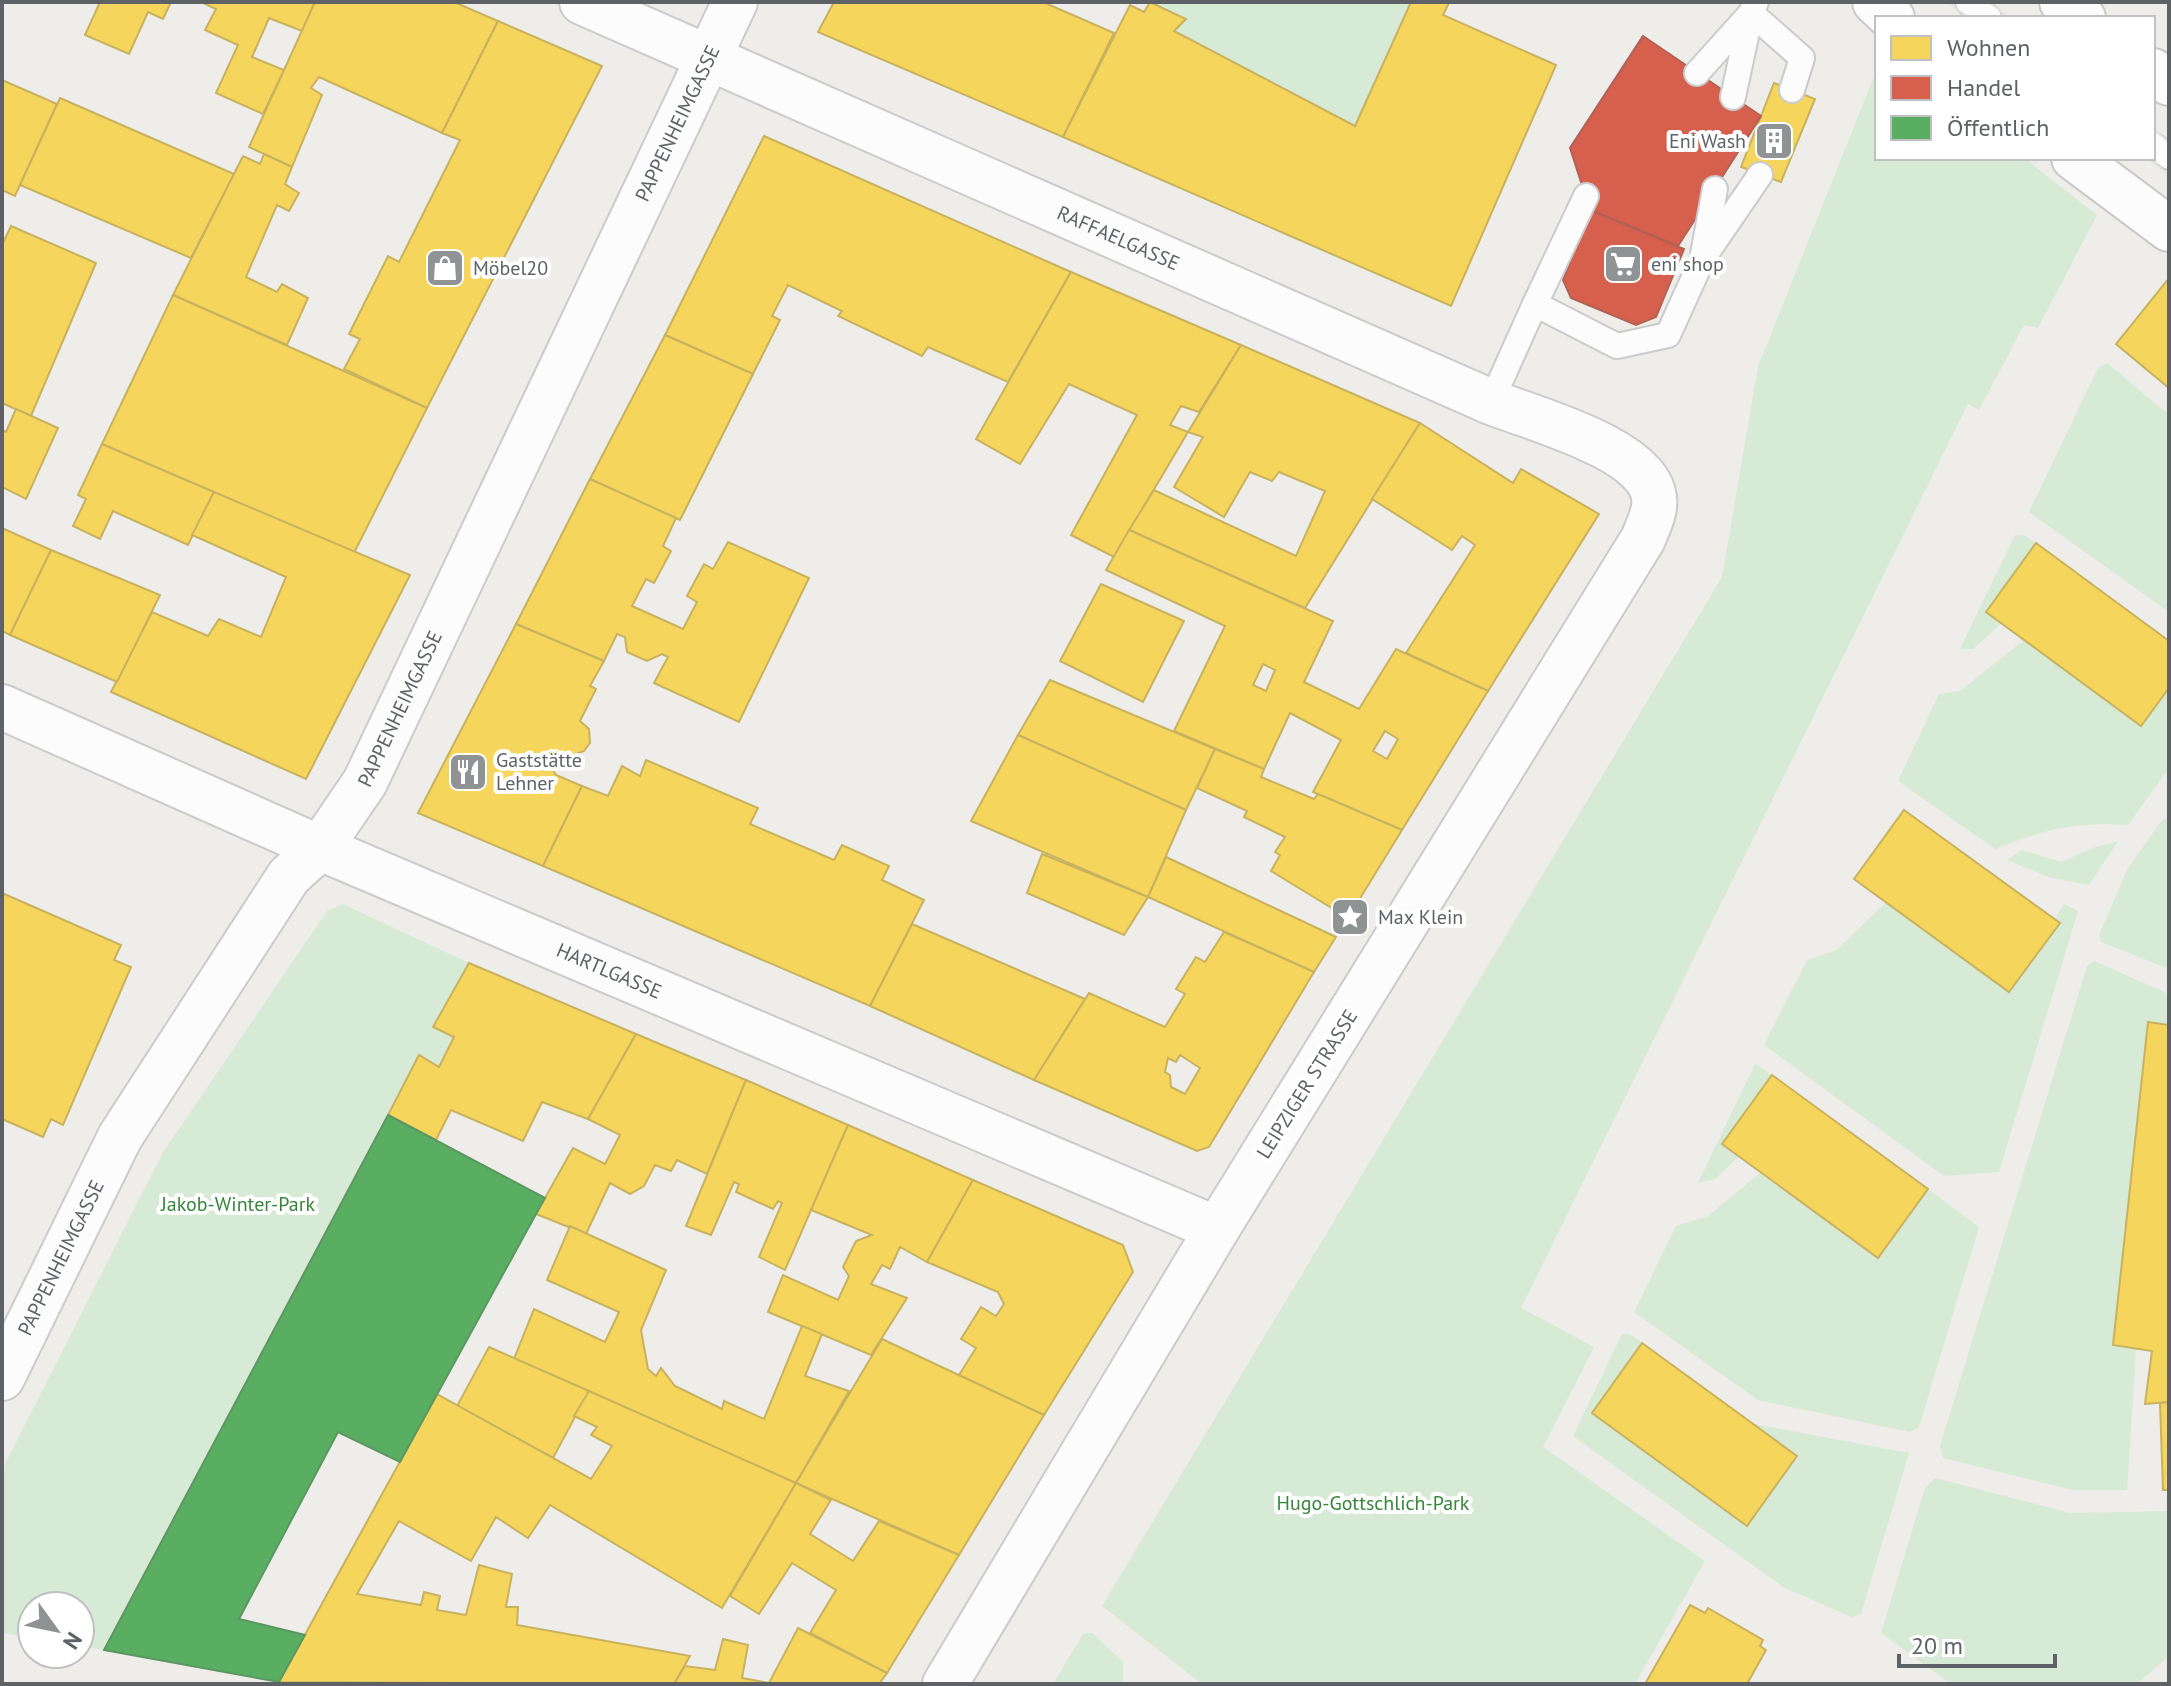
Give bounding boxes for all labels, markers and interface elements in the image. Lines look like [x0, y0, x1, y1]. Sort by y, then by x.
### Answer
legend [1875, 16, 2155, 160]
text: Wohnen [1947, 32, 2030, 63]
street label: PAPPENHEIMGASSE [629, 41, 726, 206]
text: Handel [1947, 72, 2020, 103]
text: Öffentlich [1947, 112, 2049, 143]
building icon: Eni Wash [1753, 120, 1795, 162]
place label: Eni Wash [1669, 128, 1746, 154]
street label: RAFFAELGASSE [1053, 200, 1184, 276]
supermarket icon: eni shop [1602, 243, 1644, 285]
shop icon: Möbel20 [424, 247, 466, 289]
place label: eni shop [1651, 251, 1724, 277]
place label: Möbel20 [473, 255, 548, 281]
street label: PAPPENHEIMGASSE [352, 626, 448, 791]
place label: Gaststätte Lehner [496, 747, 582, 796]
restaurant icon: Gaststätte Lehner [447, 751, 489, 793]
place icon: Max Klein [1329, 896, 1371, 938]
place label: Max Klein [1378, 904, 1463, 930]
street label: HARTLGASSE [553, 937, 666, 1005]
street label: LEIPZIGER STRASSE [1251, 1005, 1363, 1163]
street label: PAPPENHEIMGASSE [12, 1176, 110, 1340]
park label: Jakob-Winter-Park [160, 1191, 315, 1217]
park label: Hugo-Gottschlich-Park [1277, 1490, 1470, 1516]
north arrow [16, 1590, 96, 1670]
scale bar [1899, 1618, 2055, 1668]
text: N [57, 1627, 88, 1655]
text: 20 m [1911, 1630, 1963, 1661]

